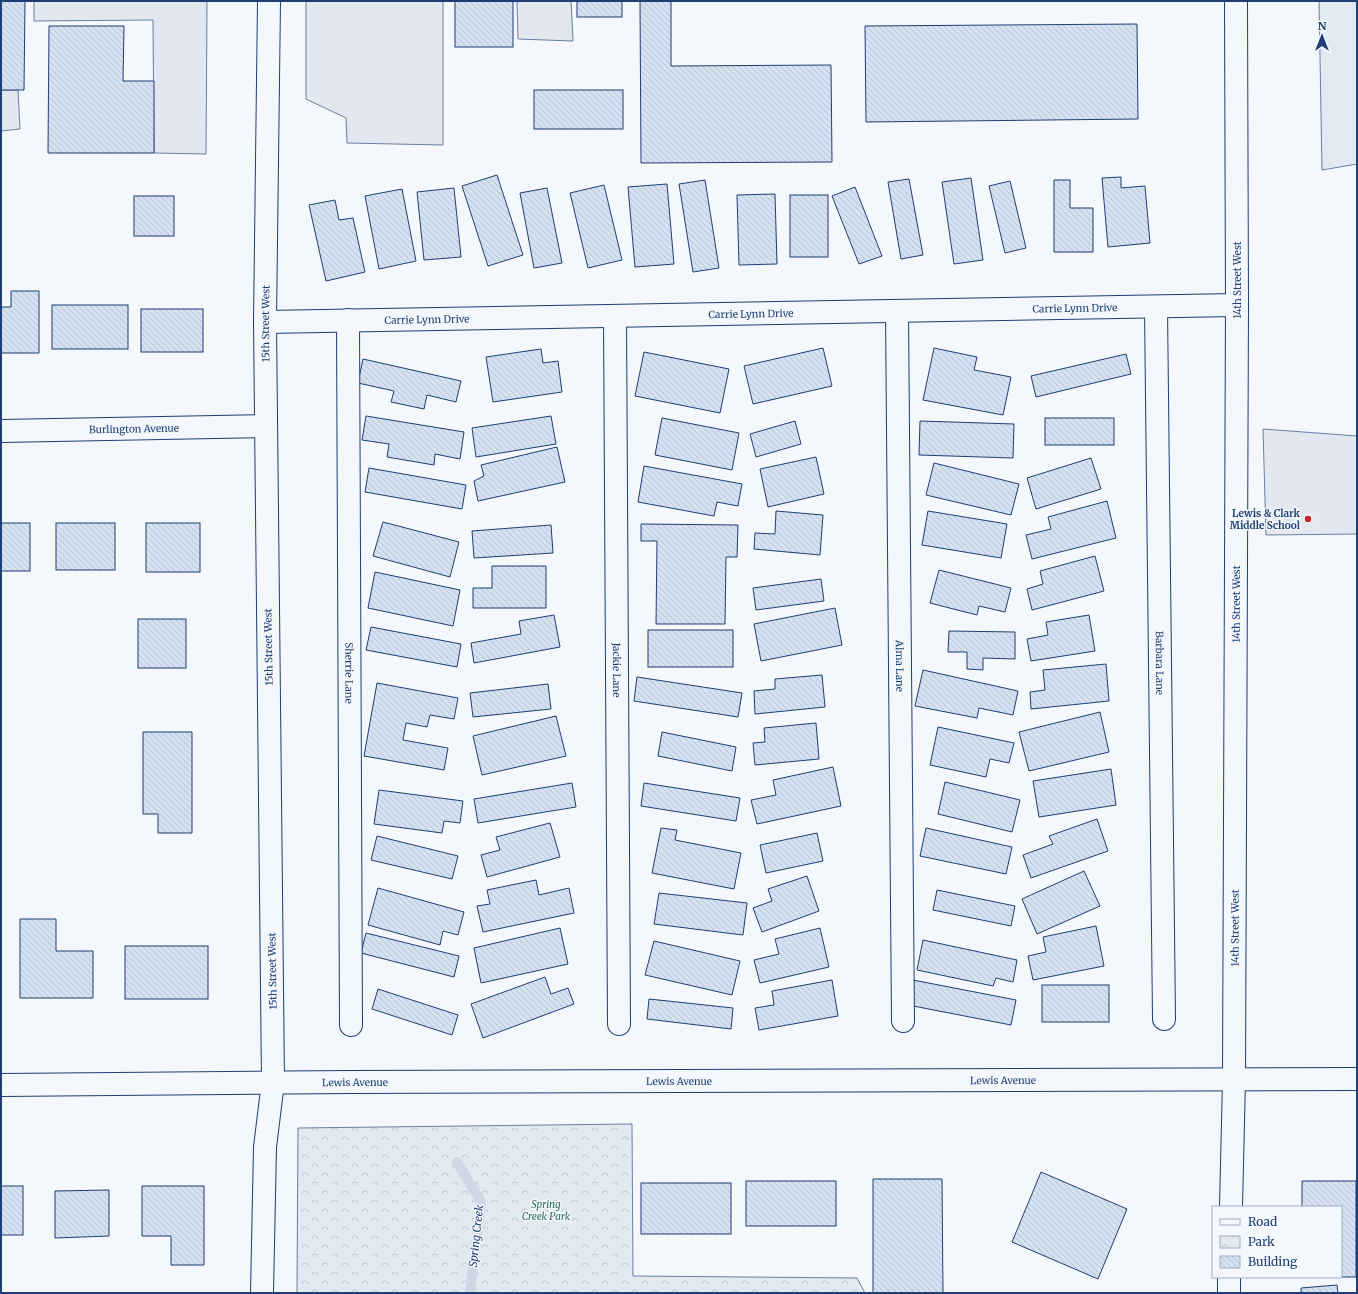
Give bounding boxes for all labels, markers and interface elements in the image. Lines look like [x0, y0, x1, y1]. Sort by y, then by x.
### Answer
north arrow [1302, 16, 1342, 56]
text: N [1318, 19, 1327, 33]
street label: 14th Street West [1231, 241, 1244, 319]
street label: 15th Street West [259, 285, 272, 362]
street label: Carrie Lynn Drive [1032, 301, 1118, 316]
street label: Carrie Lynn Drive [708, 307, 794, 321]
street label: Carrie Lynn Drive [384, 312, 470, 327]
street label: Burlington Avenue [89, 422, 179, 436]
place label: Lewis & Clark Middle School [1230, 507, 1301, 532]
marker: Lewis & Clark Middle School [1303, 514, 1313, 524]
street label: 14th Street West [1230, 565, 1243, 643]
street label: 15th Street West [261, 608, 276, 686]
street label: Barbara Lane [1153, 631, 1166, 695]
street label: Alma Lane [893, 639, 906, 692]
street label: Sherrie Lane [342, 642, 356, 704]
street label: Jackie Lane [610, 642, 623, 697]
street label: 14th Street West [1228, 889, 1242, 967]
street label: 15th Street West [265, 932, 280, 1010]
street label: Lewis Avenue [970, 1074, 1036, 1087]
street label: Lewis Avenue [646, 1075, 712, 1088]
street label: Lewis Avenue [322, 1076, 388, 1089]
park label: Spring Creek Park [522, 1198, 571, 1223]
water label: Spring Creek [466, 1204, 486, 1268]
legend [1212, 1206, 1342, 1278]
text: Road [1248, 1214, 1277, 1229]
text: Park [1248, 1234, 1275, 1249]
text: Building [1248, 1254, 1298, 1269]

